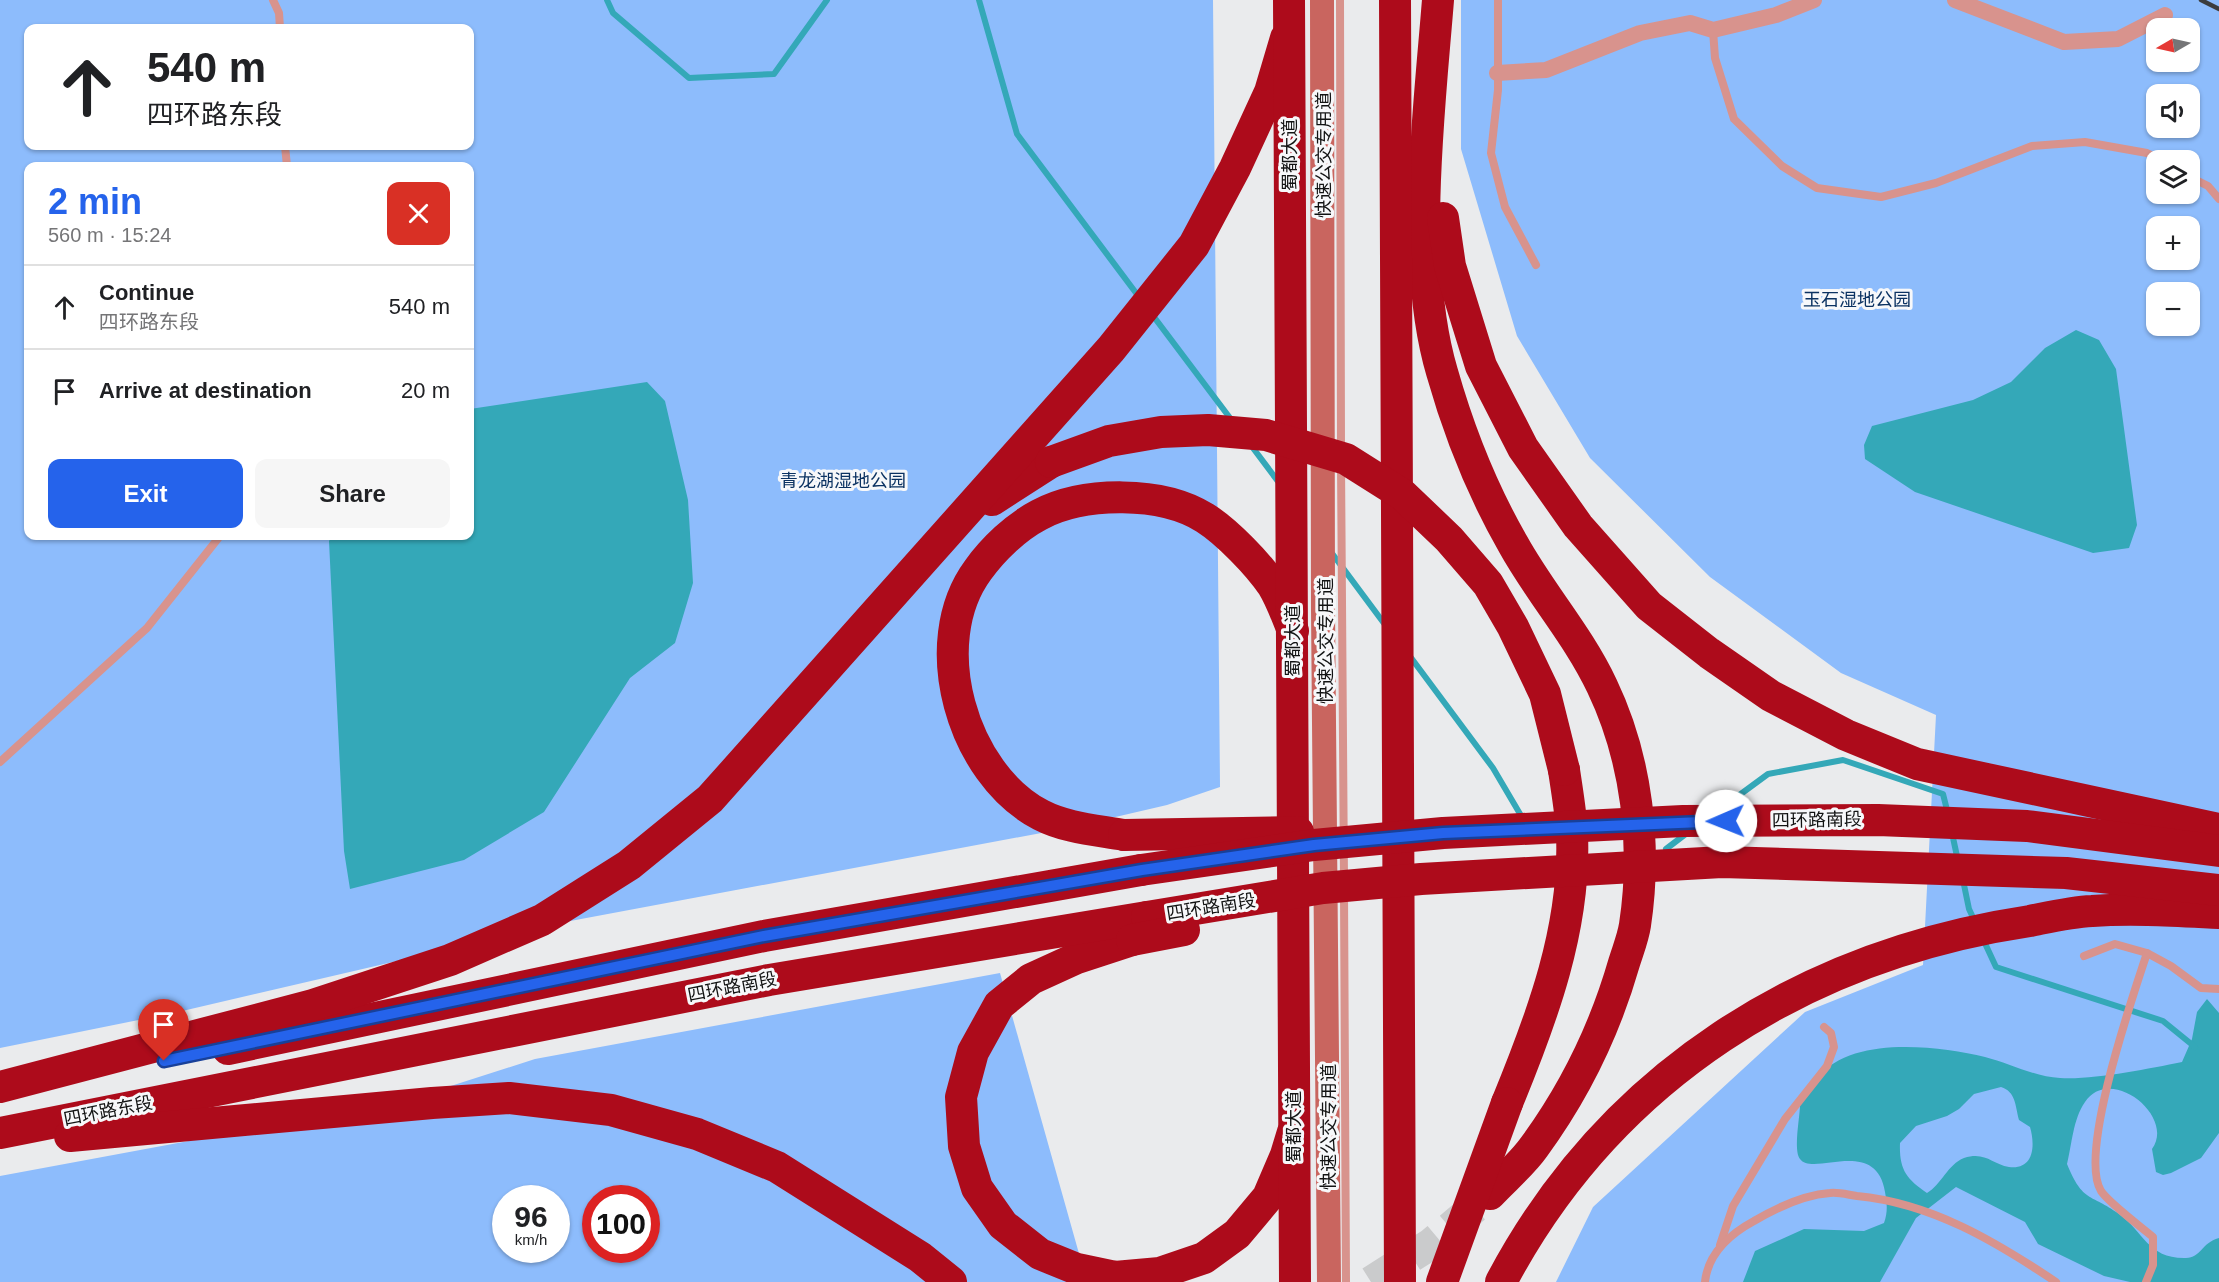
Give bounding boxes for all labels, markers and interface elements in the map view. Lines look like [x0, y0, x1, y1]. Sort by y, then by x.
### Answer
north arrow [2146, 18, 2200, 72]
map controls [2146, 18, 2200, 336]
text: 540 m [147, 44, 266, 91]
icon: ahead [48, 48, 126, 126]
button: sound [2146, 84, 2200, 138]
street label: 快速公交专用道 [1314, 92, 1334, 218]
text: 四环路东段 [147, 100, 282, 130]
street label: 蜀都大道 [1280, 119, 1300, 191]
button: layers [2146, 150, 2200, 204]
text: 2 min [48, 181, 142, 222]
button: close [387, 182, 450, 245]
button: + [2146, 216, 2200, 270]
text: 560 m · 15:24 [48, 224, 171, 246]
text: Continue [99, 280, 194, 305]
button: − [2146, 282, 2200, 336]
park label: 玉石湿地公园 [1803, 290, 1911, 310]
icon: ahead [48, 291, 81, 324]
text: 540 m [389, 294, 450, 319]
text: 四环路东段 [99, 311, 199, 333]
icon: arrive [48, 375, 81, 408]
text: Arrive at destination [99, 378, 312, 403]
text: 20 m [401, 378, 450, 403]
button: Exit [48, 459, 243, 528]
button: Share [255, 459, 450, 528]
park label: 青龙湖湿地公园 [780, 471, 906, 491]
street label: 快速公交专用道 [1316, 578, 1336, 704]
street label: 蜀都大道 [1283, 605, 1303, 677]
position arrow [1694, 789, 1758, 853]
street label: 四环路南段 [1772, 809, 1862, 831]
street label: 四环路南段 [1165, 890, 1257, 924]
street label: 四环路南段 [686, 969, 778, 1005]
pin [138, 999, 189, 1061]
icon: arrive [147, 1008, 180, 1041]
street label: 快速公交专用道 [1319, 1064, 1339, 1190]
street label: 蜀都大道 [1284, 1091, 1304, 1163]
street label: 四环路东段 [62, 1093, 154, 1129]
speed limit sign: 100 [582, 1185, 660, 1263]
text: 96 [514, 1200, 548, 1233]
text: km/h [515, 1231, 547, 1248]

